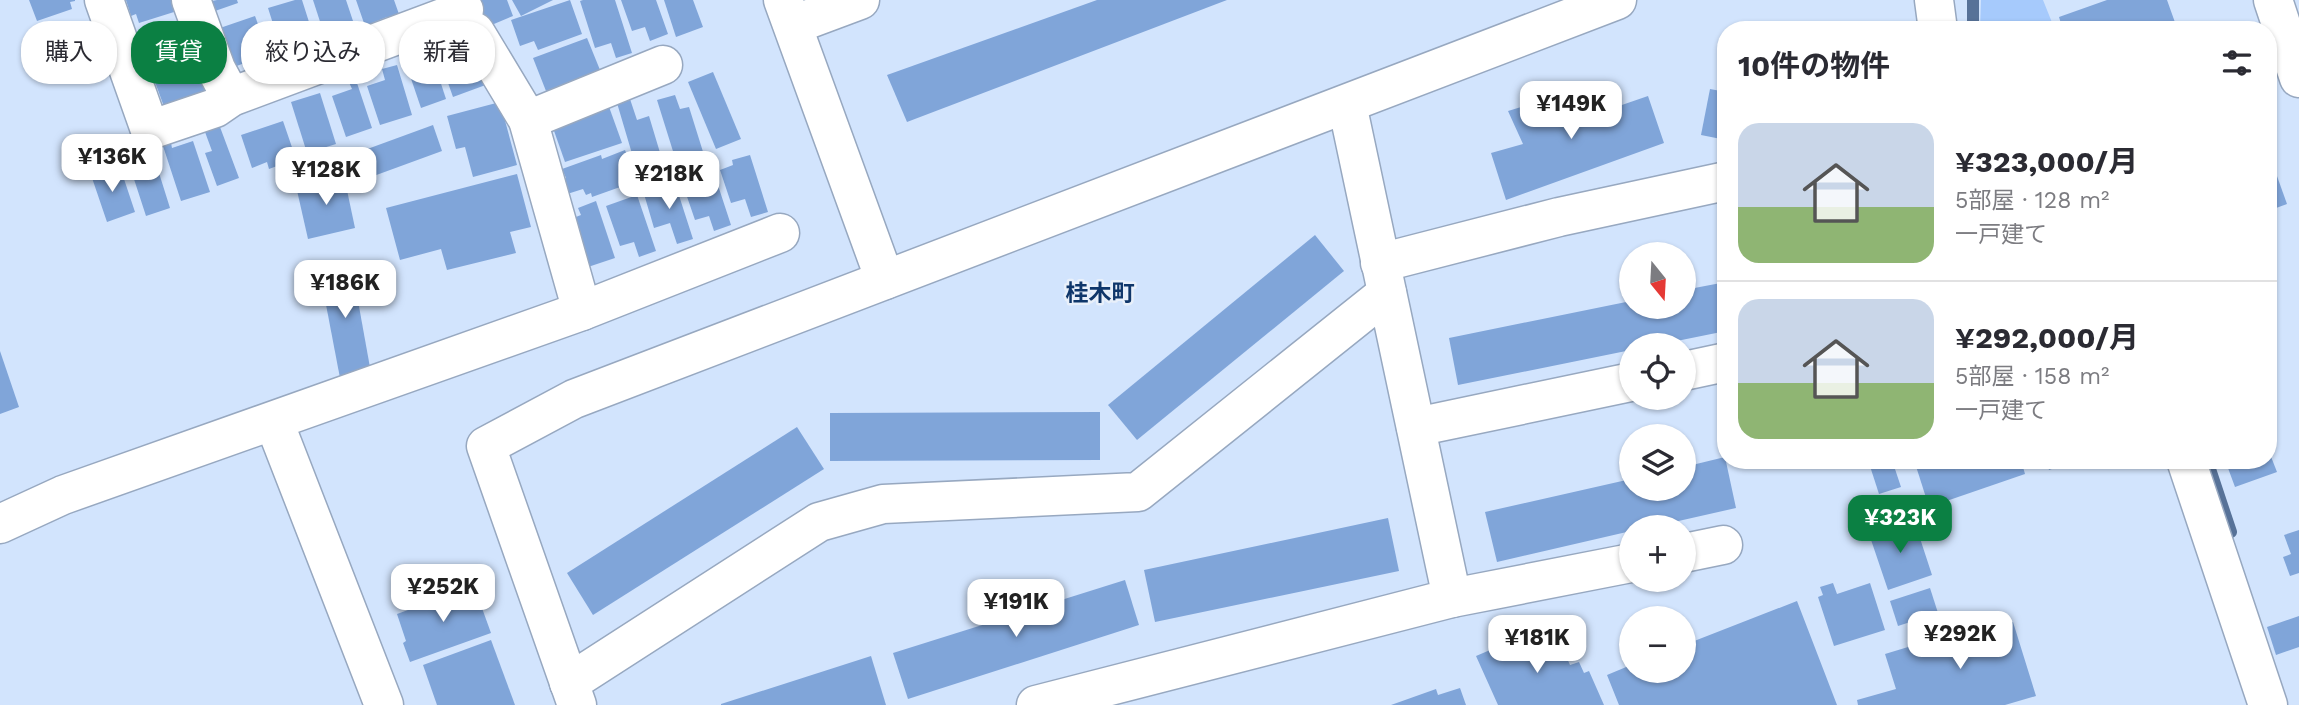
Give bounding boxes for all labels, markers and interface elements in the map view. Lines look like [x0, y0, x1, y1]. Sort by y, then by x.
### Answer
chip: 購入 [21, 21, 117, 84]
chip: 賃貸 [131, 21, 227, 84]
chip: 絞り込み [241, 21, 385, 84]
chip: 新着 [399, 21, 495, 84]
icon: filters [2218, 44, 2256, 82]
text: 10件の物件 [1738, 48, 1890, 83]
pin: ¥149K [1522, 82, 1620, 141]
text: ¥149K [1536, 90, 1606, 117]
pin: ¥136K [63, 134, 161, 194]
text: ¥136K [78, 143, 146, 170]
text: ¥323,000/月 [1955, 144, 2138, 179]
pin: ¥128K [277, 148, 375, 207]
icon: home [1794, 151, 1878, 235]
pin: ¥218K [620, 152, 718, 211]
text: ¥128K [291, 156, 361, 183]
text: ¥218K [634, 160, 704, 187]
text: 5部屋 · 128 m² [1955, 187, 2110, 214]
text: 一戸建て [1955, 221, 2047, 248]
north arrow [1619, 242, 1696, 318]
map controls [1619, 242, 1696, 683]
pin: ¥186K [296, 260, 394, 320]
text: ¥186K [310, 269, 380, 296]
district label: 桂木町 [1066, 280, 1135, 307]
text: ¥292,000/月 [1955, 320, 2139, 355]
icon: home [1794, 327, 1878, 411]
button: locate [1619, 333, 1696, 410]
text: 5部屋 · 158 m² [1955, 363, 2110, 390]
text: 一戸建て [1955, 397, 2047, 424]
button: layers [1619, 424, 1696, 501]
pin: ¥323K [1851, 496, 1949, 555]
text: ¥323K [1864, 504, 1936, 531]
button: + [1619, 515, 1696, 592]
pin: ¥252K [394, 564, 492, 624]
text: ¥252K [407, 573, 479, 600]
pin: ¥191K [967, 580, 1065, 639]
text: ¥191K [983, 588, 1049, 615]
button: − [1619, 606, 1696, 683]
pin: ¥292K [1911, 612, 2009, 671]
pin: ¥181K [1488, 616, 1586, 675]
text: ¥292K [1924, 620, 1996, 647]
text: ¥181K [1504, 624, 1570, 651]

